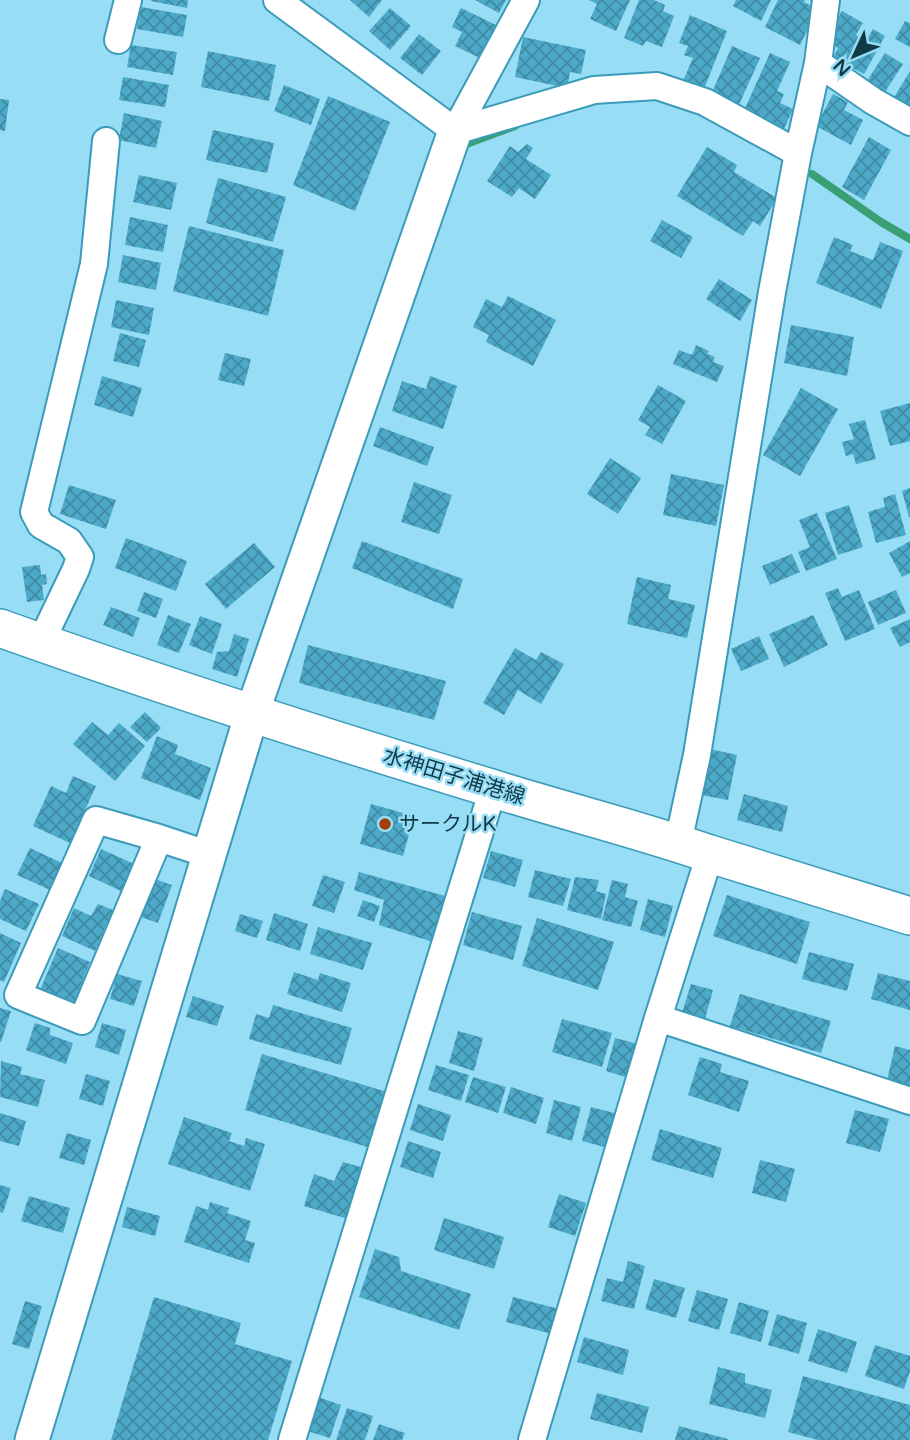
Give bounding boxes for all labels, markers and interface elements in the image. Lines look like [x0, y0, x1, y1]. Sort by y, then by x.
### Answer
north arrow [819, 21, 889, 91]
text: N [829, 54, 856, 80]
street label: 水神田子浦港線 [380, 743, 528, 810]
place label: サークルK [399, 812, 496, 837]
marker: サークルK [377, 816, 393, 832]

